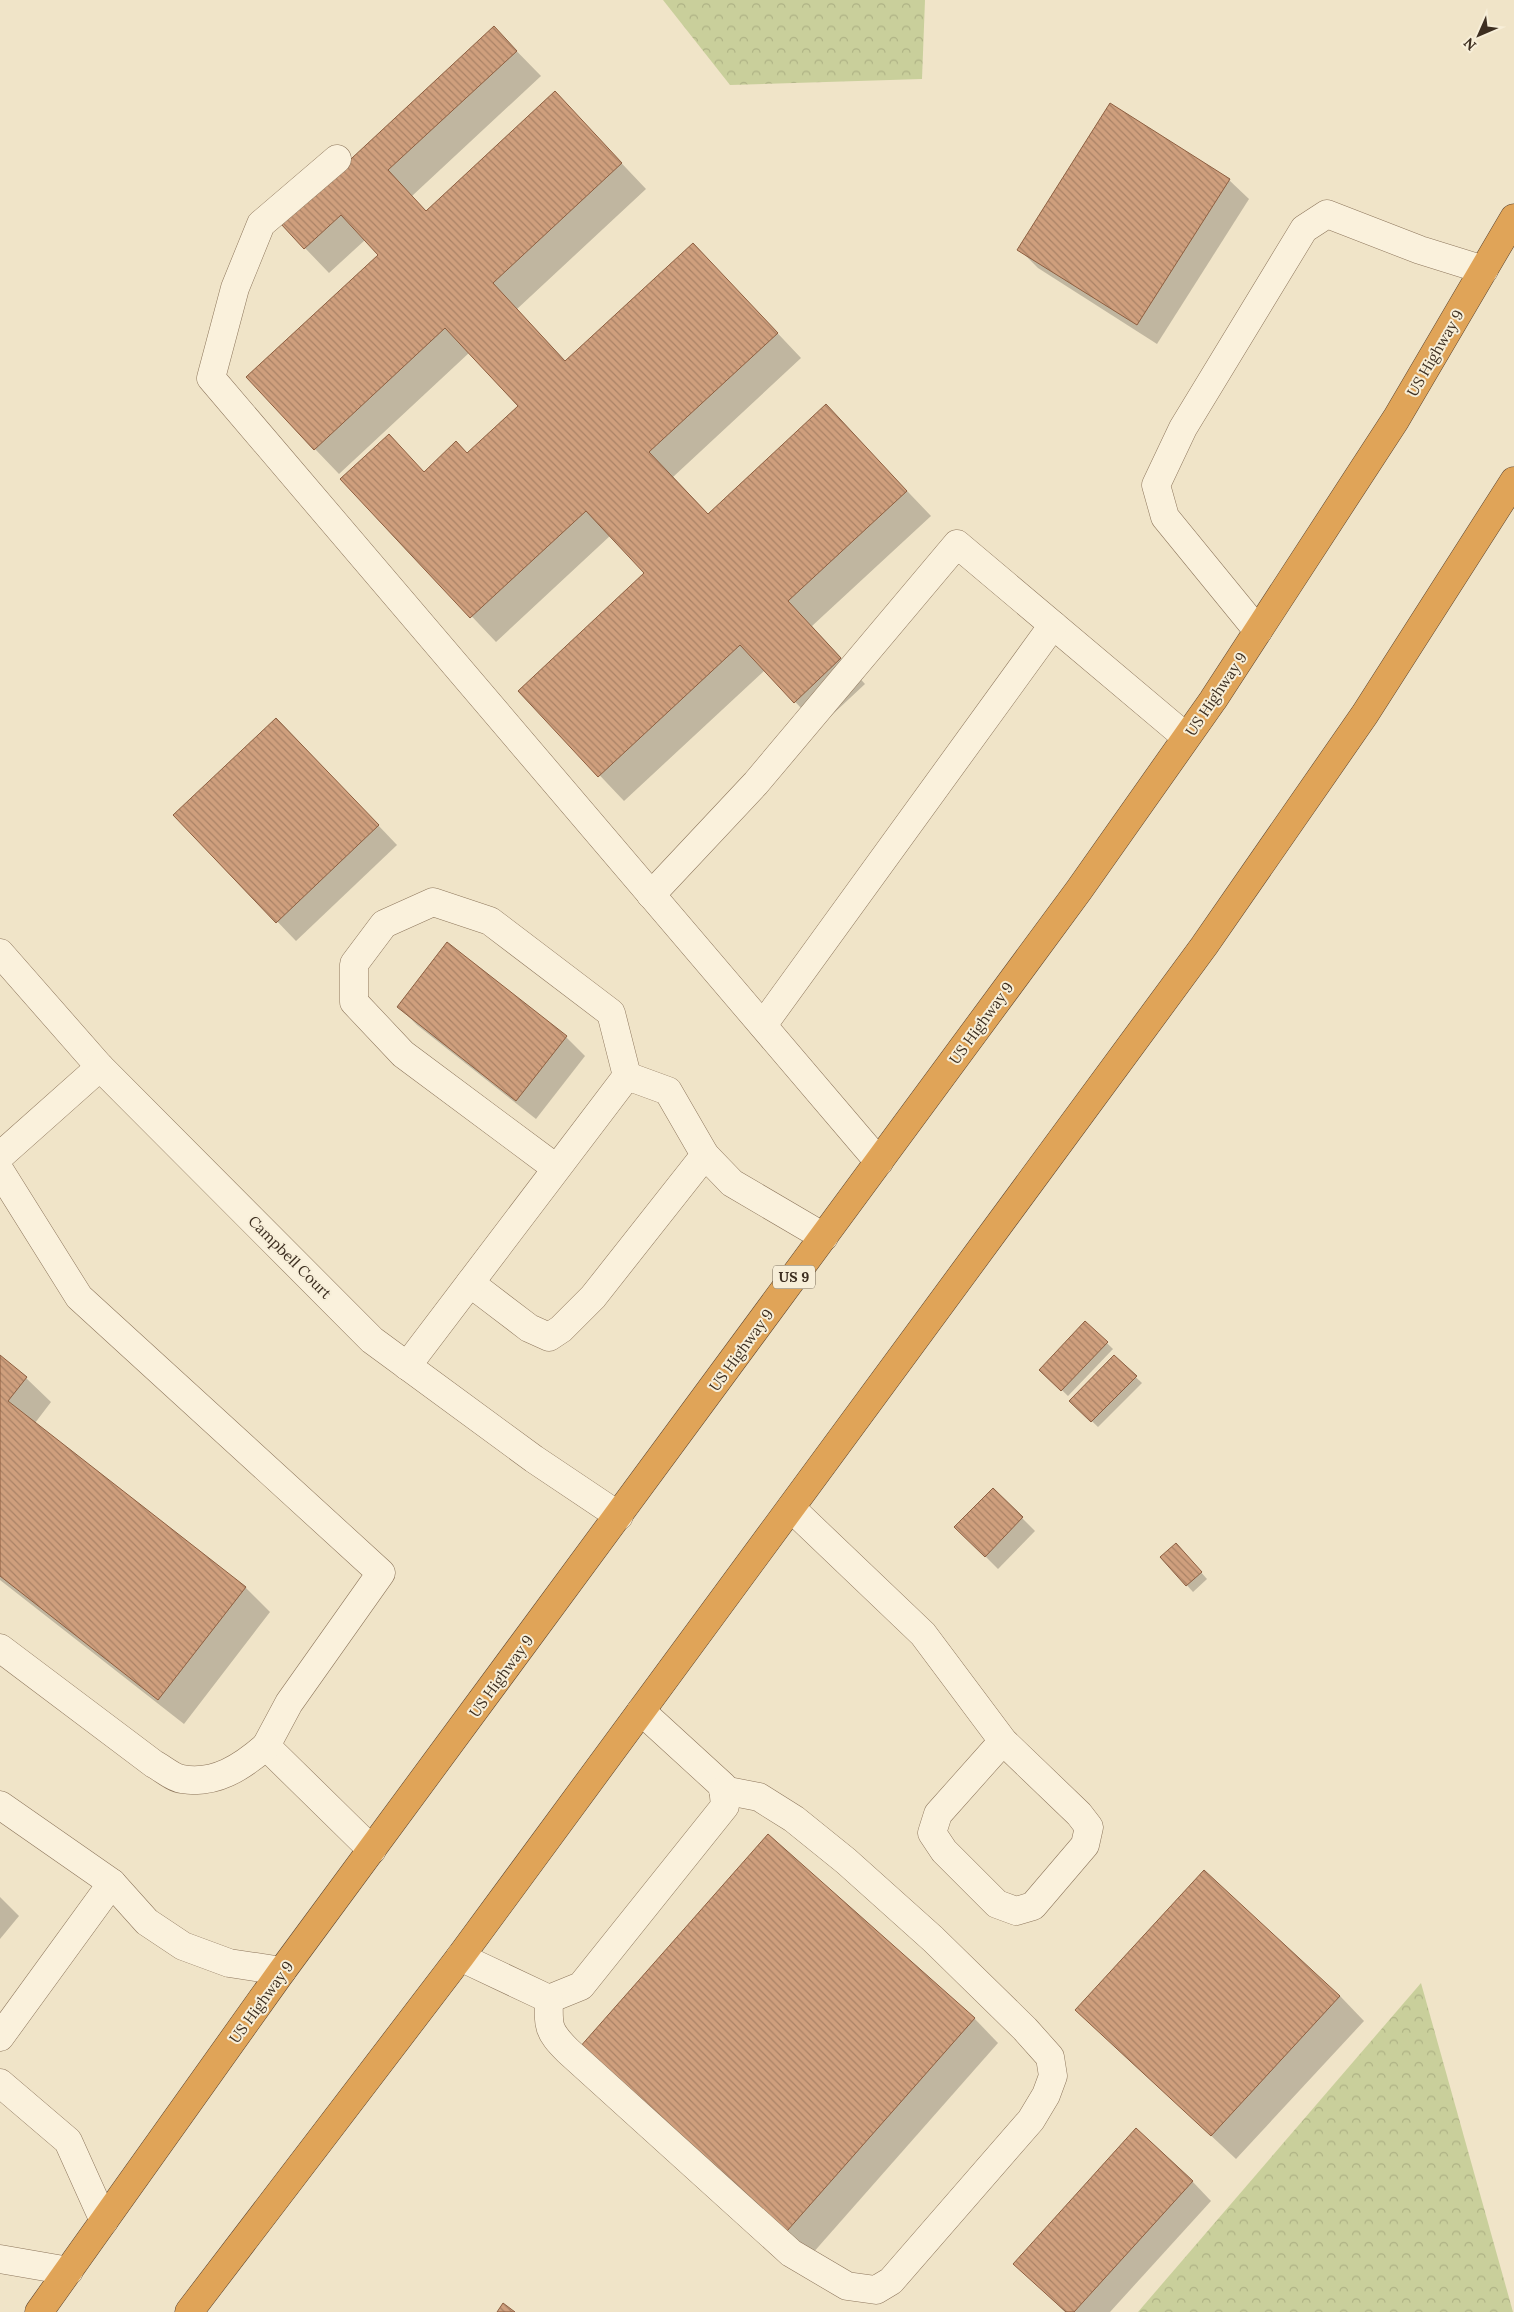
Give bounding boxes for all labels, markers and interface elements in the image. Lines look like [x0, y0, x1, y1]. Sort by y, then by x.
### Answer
north arrow [1454, 10, 1504, 60]
text: N [1459, 34, 1480, 54]
street label: US Highway 9 [1402, 306, 1468, 400]
street label: US Highway 9 [1181, 648, 1251, 740]
street label: US Highway 9 [945, 978, 1017, 1068]
street label: Campbell Court [244, 1211, 336, 1303]
road number: US 9 [773, 1266, 815, 1288]
street label: US Highway 9 [705, 1305, 777, 1395]
street label: US Highway 9 [465, 1631, 537, 1721]
street label: US Highway 9 [225, 1957, 297, 2047]

